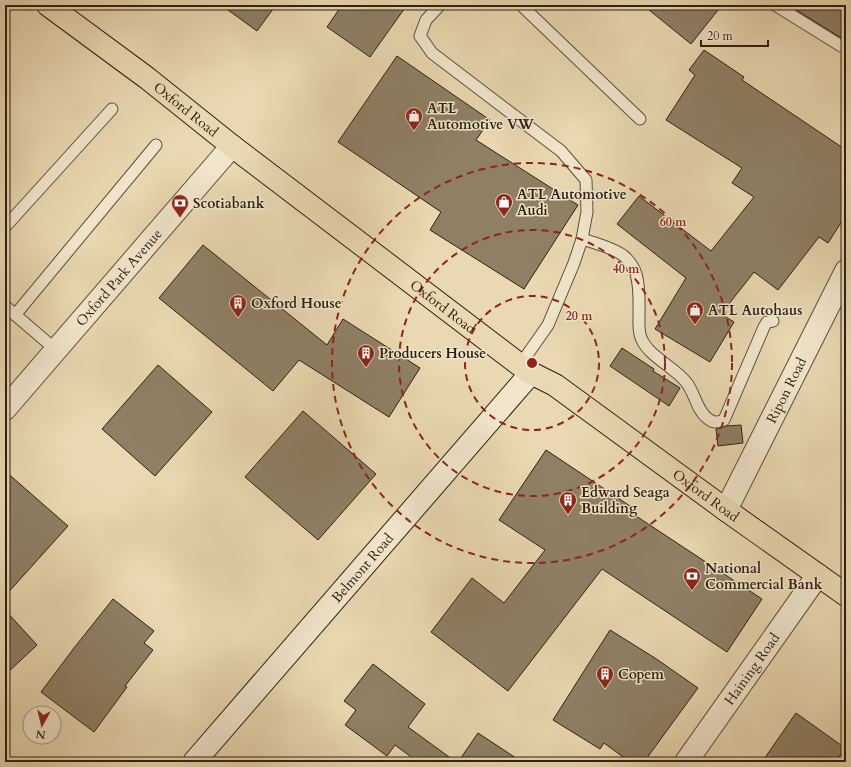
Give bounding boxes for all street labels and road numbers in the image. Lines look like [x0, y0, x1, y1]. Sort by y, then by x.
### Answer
street label: Oxford Road [149, 78, 223, 142]
street label: Oxford Park Avenue [72, 225, 167, 331]
street label: Oxford Road [406, 276, 480, 338]
street label: Ripon Road [762, 354, 811, 427]
street label: Oxford Road [668, 465, 743, 527]
street label: Belmont Road [327, 529, 398, 607]
street label: Haining Road [720, 629, 784, 709]

